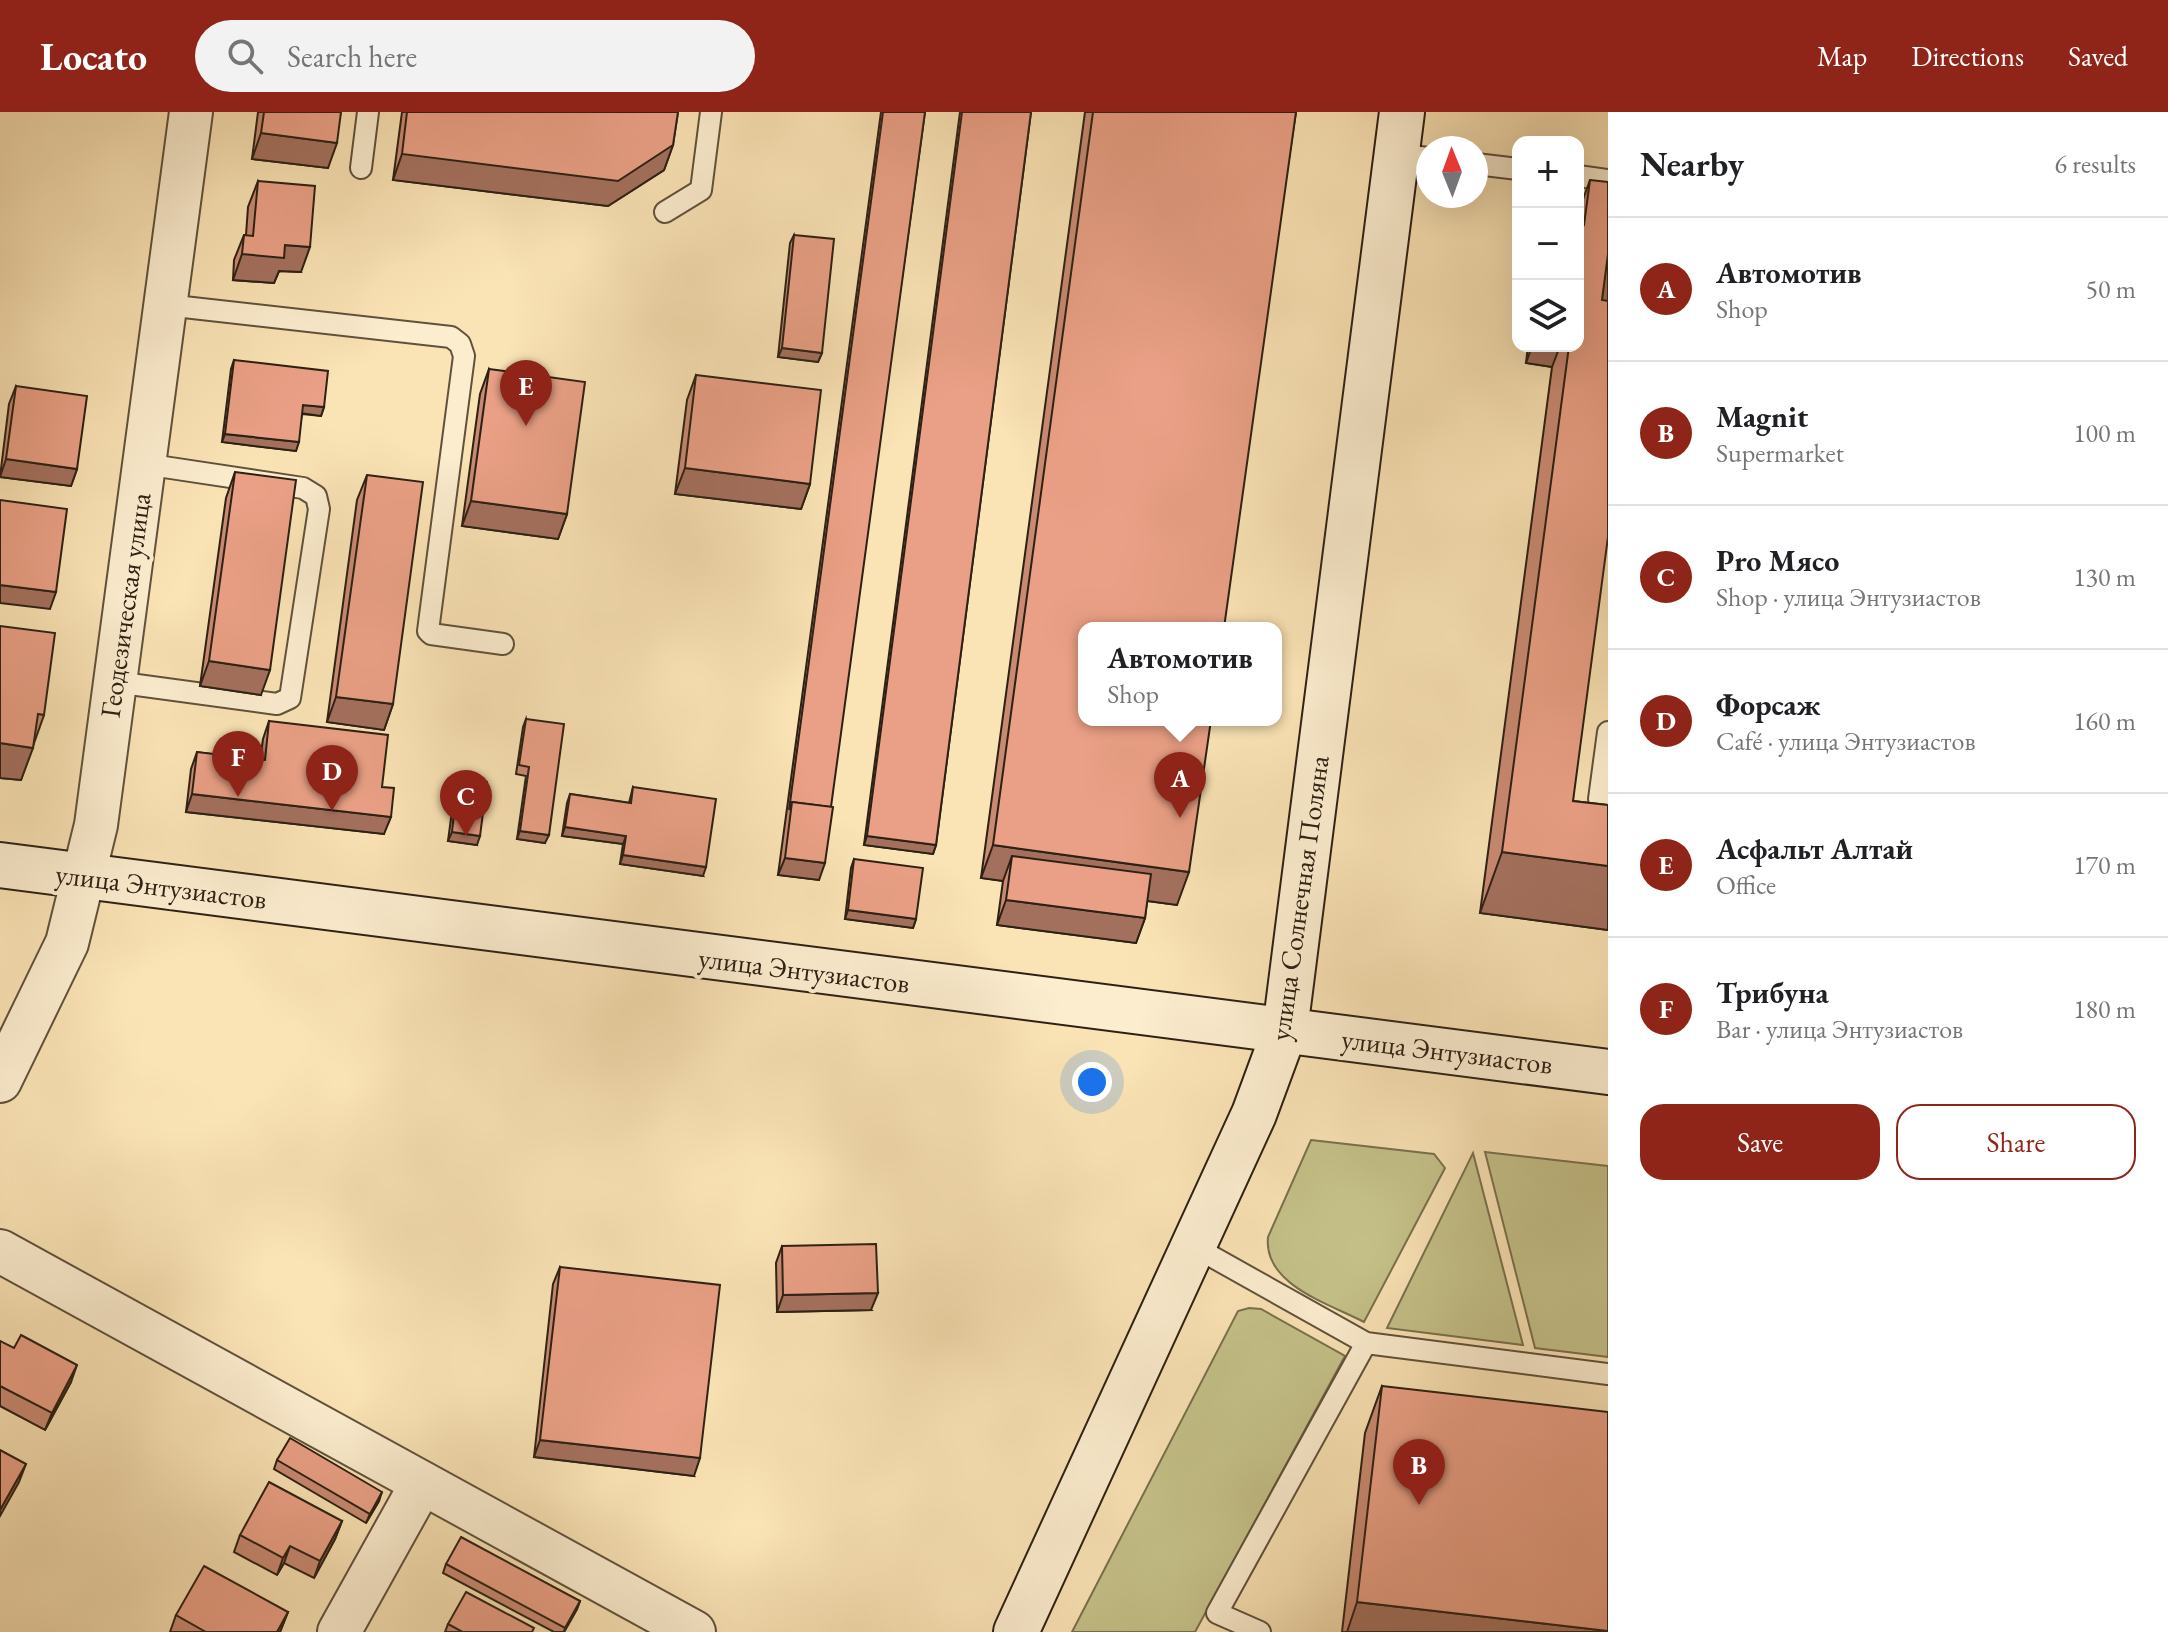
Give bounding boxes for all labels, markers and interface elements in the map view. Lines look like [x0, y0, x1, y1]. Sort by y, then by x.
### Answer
search box [195, 20, 755, 92]
text: Locato [40, 32, 147, 81]
icon: search [223, 34, 267, 78]
text: Search here [287, 37, 417, 76]
text: Map [1817, 38, 1867, 74]
text: Directions [1911, 38, 2024, 74]
text: Saved [2068, 38, 2128, 74]
north arrow [1416, 136, 1488, 208]
map controls [1512, 136, 1584, 352]
button: + [1512, 136, 1584, 208]
text: Nearby [1640, 142, 1744, 186]
text: 6 results [2055, 147, 2136, 181]
button: − [1512, 208, 1584, 280]
text: Автомотив [1716, 253, 1862, 292]
text: A [1657, 272, 1675, 306]
text: 50 m [2086, 272, 2136, 306]
button: layers [1512, 280, 1584, 352]
text: Shop [1716, 292, 1768, 326]
pin: E [500, 360, 552, 426]
text: Magnit [1716, 397, 1808, 436]
text: B [1658, 416, 1674, 450]
text: 100 m [2073, 416, 2136, 450]
text: Supermarket [1716, 436, 1844, 470]
street label: Геодезическая улица [91, 489, 159, 720]
text: Pro Мясо [1716, 541, 1839, 580]
text: C [1657, 560, 1675, 594]
text: 130 m [2073, 560, 2136, 594]
text: Shop · улица Энтузиастов [1716, 580, 1981, 614]
popup [1078, 622, 1282, 726]
text: Автомотив [1107, 638, 1253, 677]
text: Shop [1107, 677, 1159, 711]
text: Форсаж [1716, 685, 1821, 724]
text: D [1656, 704, 1676, 738]
text: 160 m [2073, 704, 2136, 738]
text: Café · улица Энтузиастов [1716, 724, 1975, 758]
pin: F [212, 731, 264, 797]
pin: D [306, 745, 358, 811]
pin: A [1154, 752, 1206, 818]
street label: улица Солнечная Поляна [1261, 752, 1337, 1043]
pin: C [440, 770, 492, 836]
text: Асфальт Алтай [1716, 829, 1913, 868]
text: E [1659, 848, 1673, 882]
text: 170 m [2073, 848, 2136, 882]
street label: улица Энтузиастов [53, 855, 269, 917]
text: Office [1716, 868, 1776, 902]
street label: улица Энтузиастов [696, 939, 912, 1001]
text: Трибуна [1716, 973, 1829, 1012]
text: F [1659, 992, 1673, 1026]
text: 180 m [2073, 992, 2136, 1026]
text: Bar · улица Энтузиастов [1716, 1012, 1963, 1046]
street label: улица Энтузиастов [1339, 1020, 1555, 1082]
your location [1072, 1062, 1112, 1102]
button: Save [1640, 1104, 1880, 1180]
button: Share [1896, 1104, 2136, 1180]
pin: B [1393, 1439, 1445, 1505]

